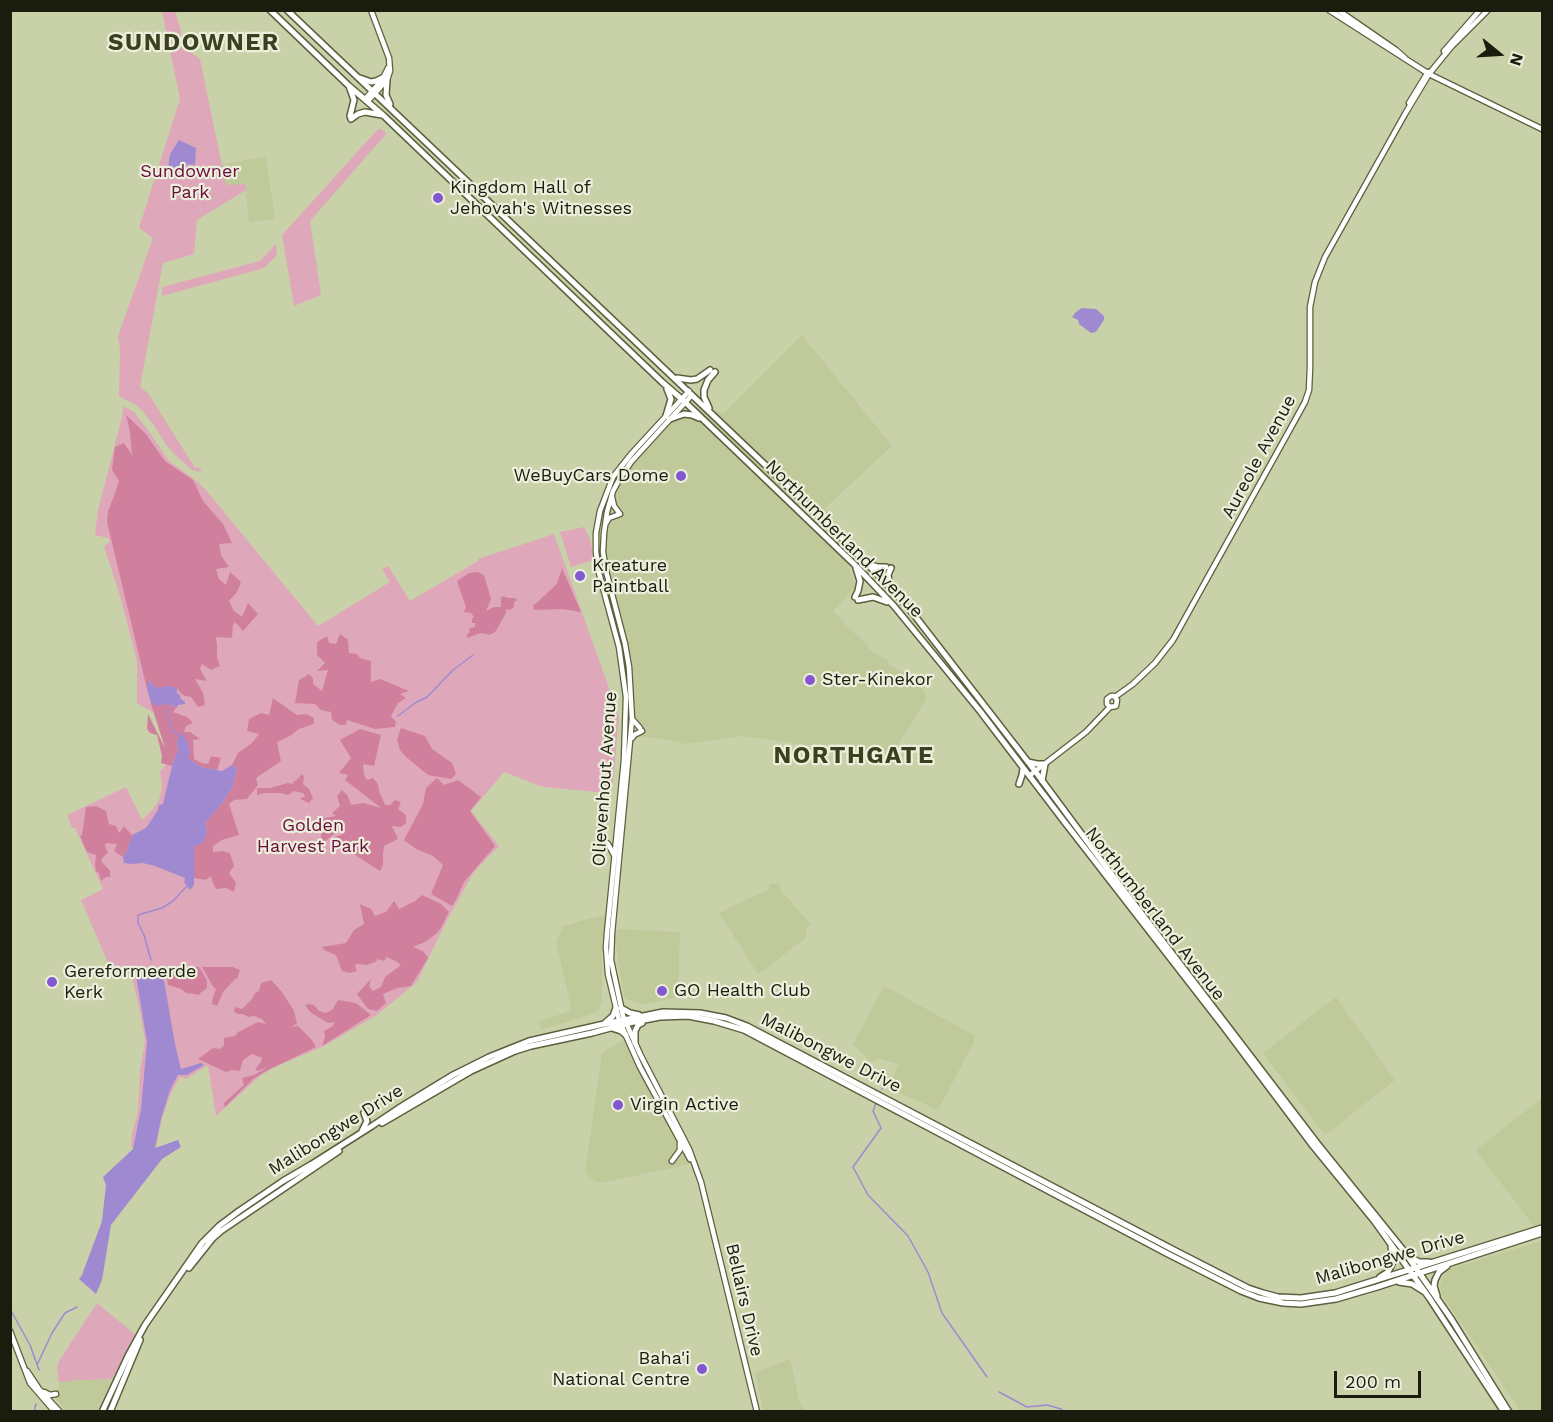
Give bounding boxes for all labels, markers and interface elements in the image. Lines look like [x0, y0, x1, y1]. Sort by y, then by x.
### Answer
north arrow [1469, 24, 1529, 84]
district label: SUNDOWNER [108, 29, 280, 57]
text: N [1506, 51, 1527, 68]
park label: Sundowner Park [140, 161, 240, 204]
place label: Kingdom Hall of Jehovah's Witnesses [450, 177, 632, 219]
marker: Kingdom Hall of Jehovah's Witnesses [431, 191, 445, 205]
street label: Aureole Avenue [1217, 392, 1301, 522]
street label: Northumberland Avenue [761, 456, 927, 622]
place label: WeBuyCars Dome [513, 465, 669, 487]
marker: WeBuyCars Dome [674, 469, 688, 483]
place label: Kreature Paintball [592, 555, 669, 598]
marker: Kreature Paintball [573, 569, 587, 583]
place label: Ster-Kinekor [822, 669, 933, 691]
marker: Ster-Kinekor [803, 673, 817, 687]
street label: Olievenhout Avenue [588, 691, 622, 867]
district label: NORTHGATE [773, 742, 935, 770]
park label: Golden Harvest Park [257, 815, 369, 858]
street label: Northumberland Avenue [1080, 823, 1230, 1005]
place label: Gereformeerde Kerk [64, 961, 196, 1004]
marker: Gereformeerde Kerk [45, 975, 59, 989]
place label: GO Health Club [674, 980, 810, 1002]
marker: GO Health Club [655, 984, 669, 998]
street label: Malibongwe Drive [757, 1008, 905, 1098]
street label: Malibongwe Drive [265, 1080, 407, 1180]
place label: Virgin Active [630, 1094, 739, 1116]
marker: Virgin Active [611, 1098, 625, 1112]
street label: Malibongwe Drive [1313, 1226, 1467, 1290]
street label: Bellairs Drive [720, 1241, 768, 1359]
place label: Baha'i National Centre [552, 1348, 690, 1390]
scale bar [1337, 1359, 1424, 1397]
marker: Baha'i National Centre [695, 1362, 709, 1376]
text: 200 m [1345, 1371, 1401, 1392]

